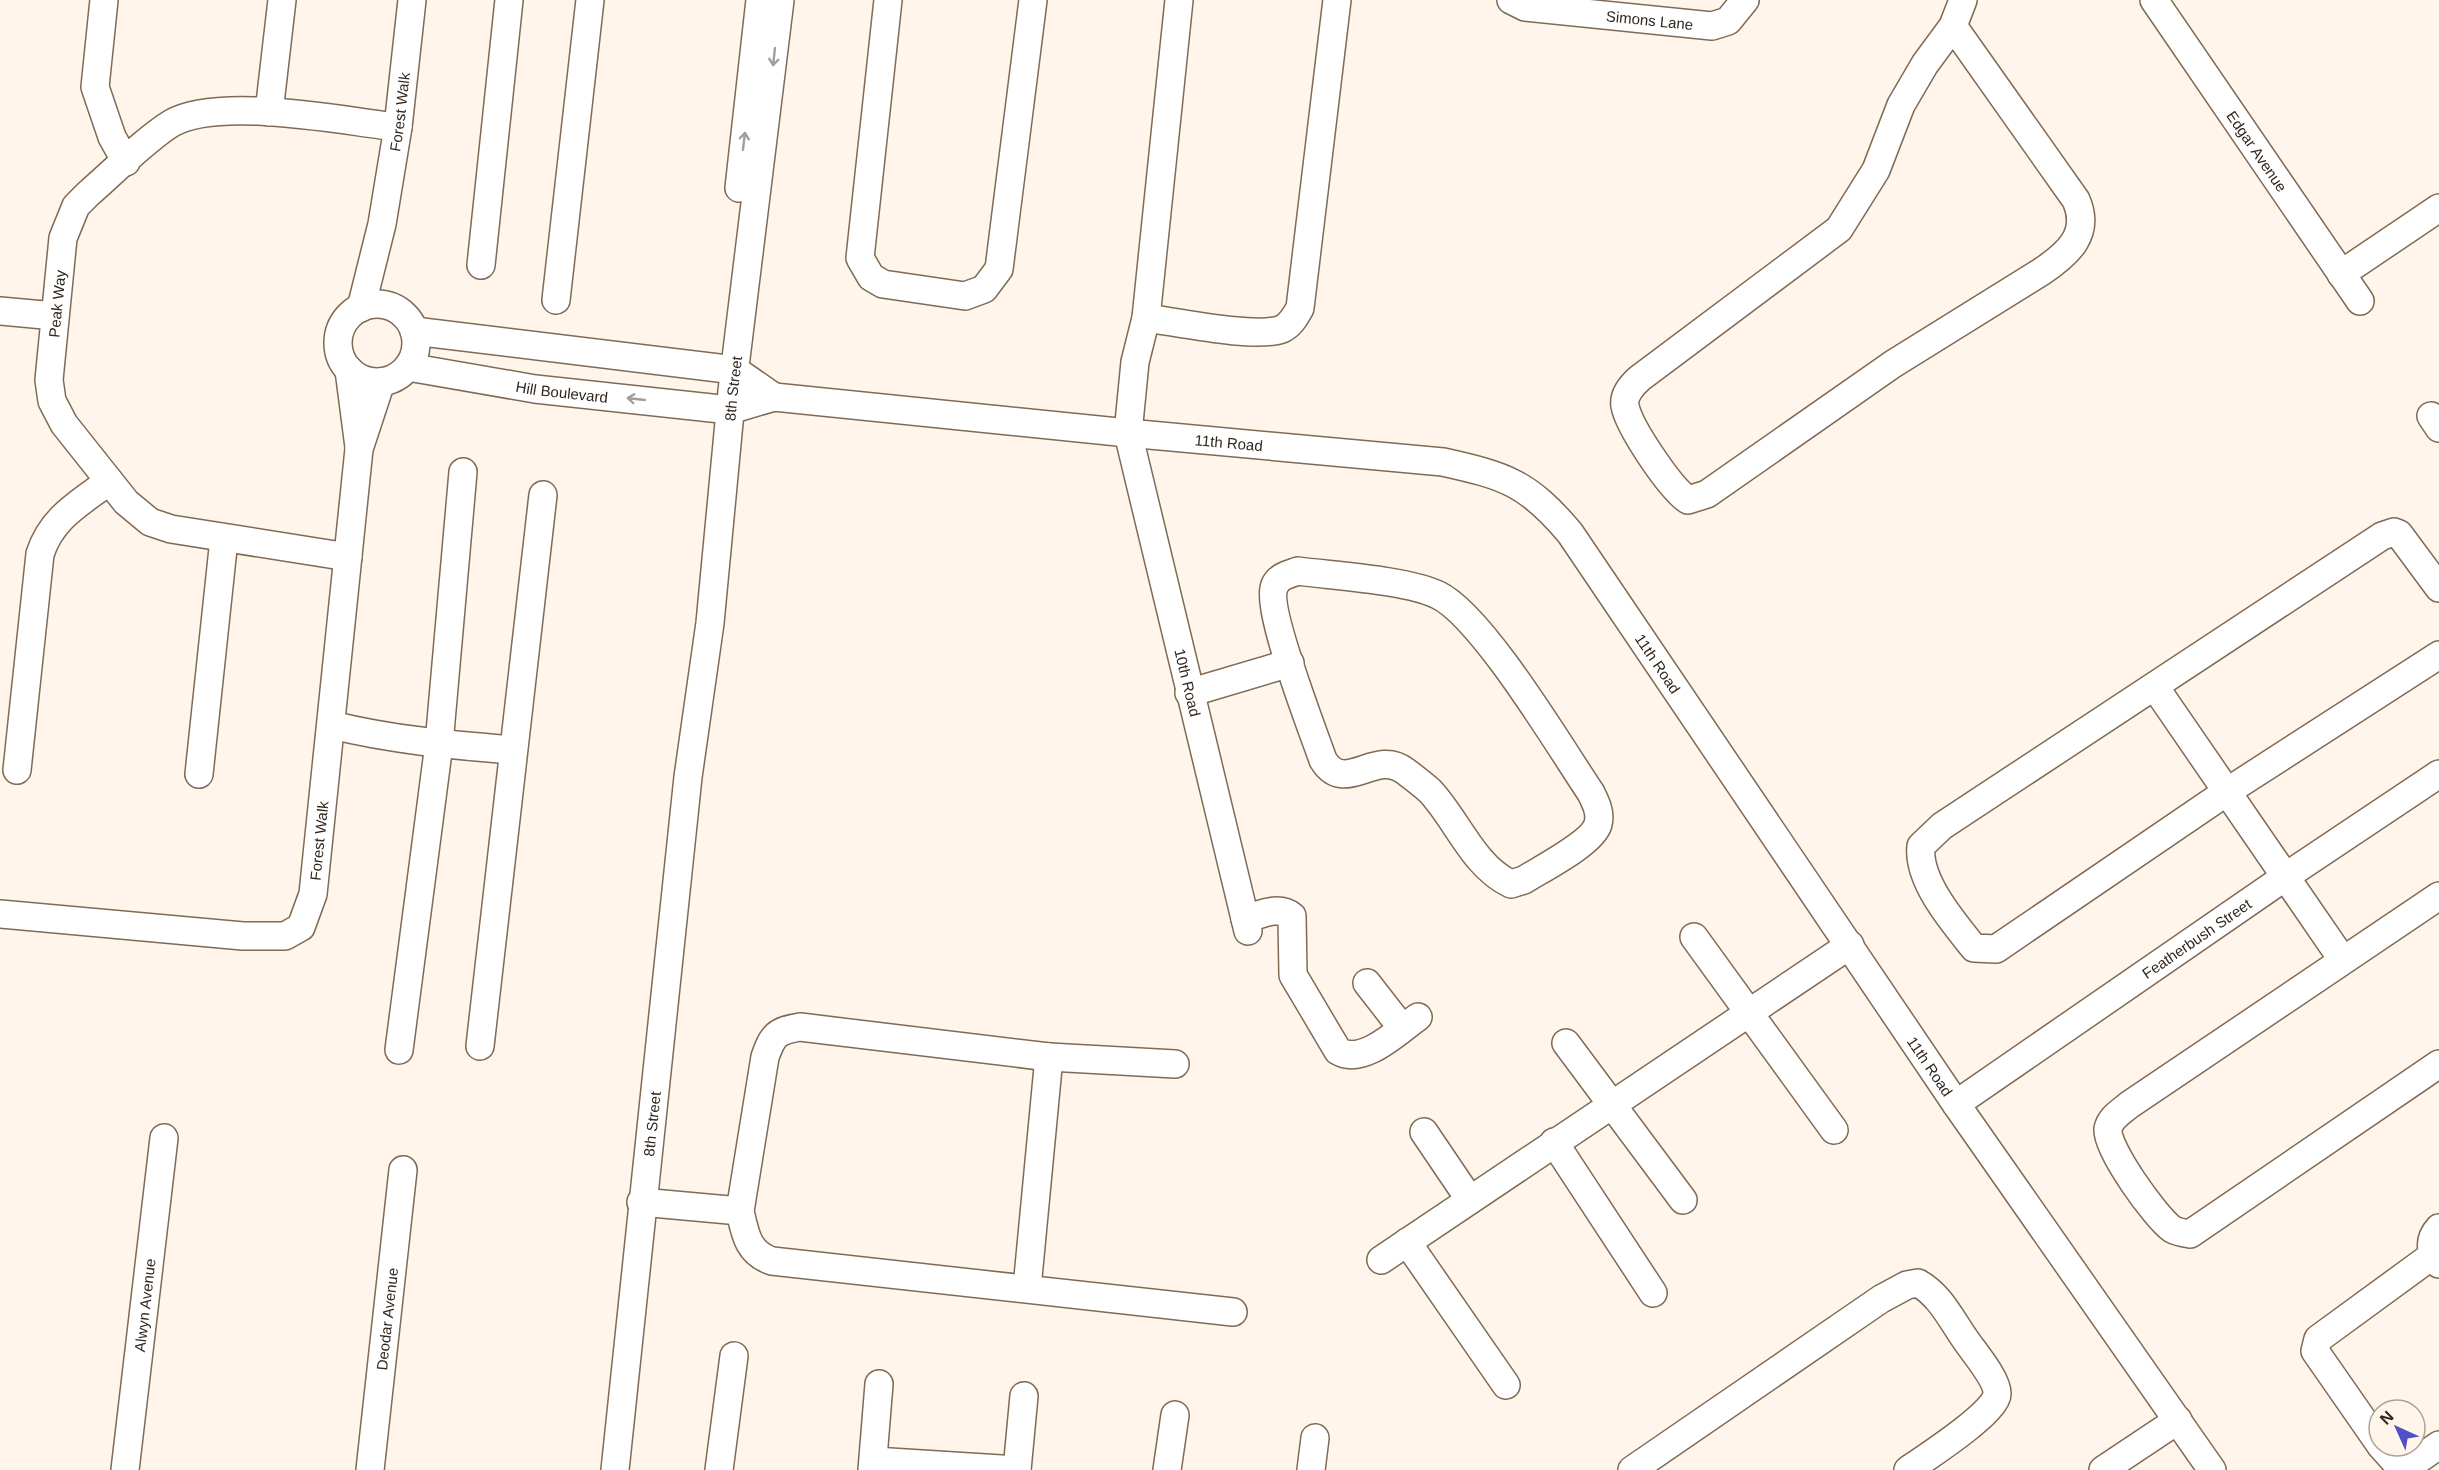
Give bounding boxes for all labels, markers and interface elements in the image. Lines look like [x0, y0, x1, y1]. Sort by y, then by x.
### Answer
street label: Simons Lane [1605, 7, 1694, 33]
one-way arrow [768, 47, 779, 67]
street label: Forest Walk [386, 71, 413, 153]
street label: Edgar Avenue [2224, 107, 2291, 195]
one-way arrow [739, 132, 750, 152]
street label: Peak Way [45, 269, 68, 338]
street label: 8th Street [721, 354, 745, 422]
street label: Hill Boulevard [515, 377, 609, 405]
one-way arrow [626, 393, 646, 404]
street label: 11th Road [1194, 431, 1264, 454]
street label: 11th Road [1632, 630, 1684, 696]
street label: 10th Road [1172, 647, 1204, 718]
street label: Forest Walk [306, 800, 331, 881]
street label: Featherbush Street [2139, 894, 2255, 982]
street label: 11th Road [1904, 1033, 1956, 1099]
street label: 8th Street [640, 1090, 663, 1157]
street label: Alwyn Avenue [130, 1257, 158, 1353]
street label: Deodar Avenue [373, 1267, 401, 1371]
north arrow [2367, 1398, 2427, 1458]
text: N [2377, 1408, 2397, 1428]

